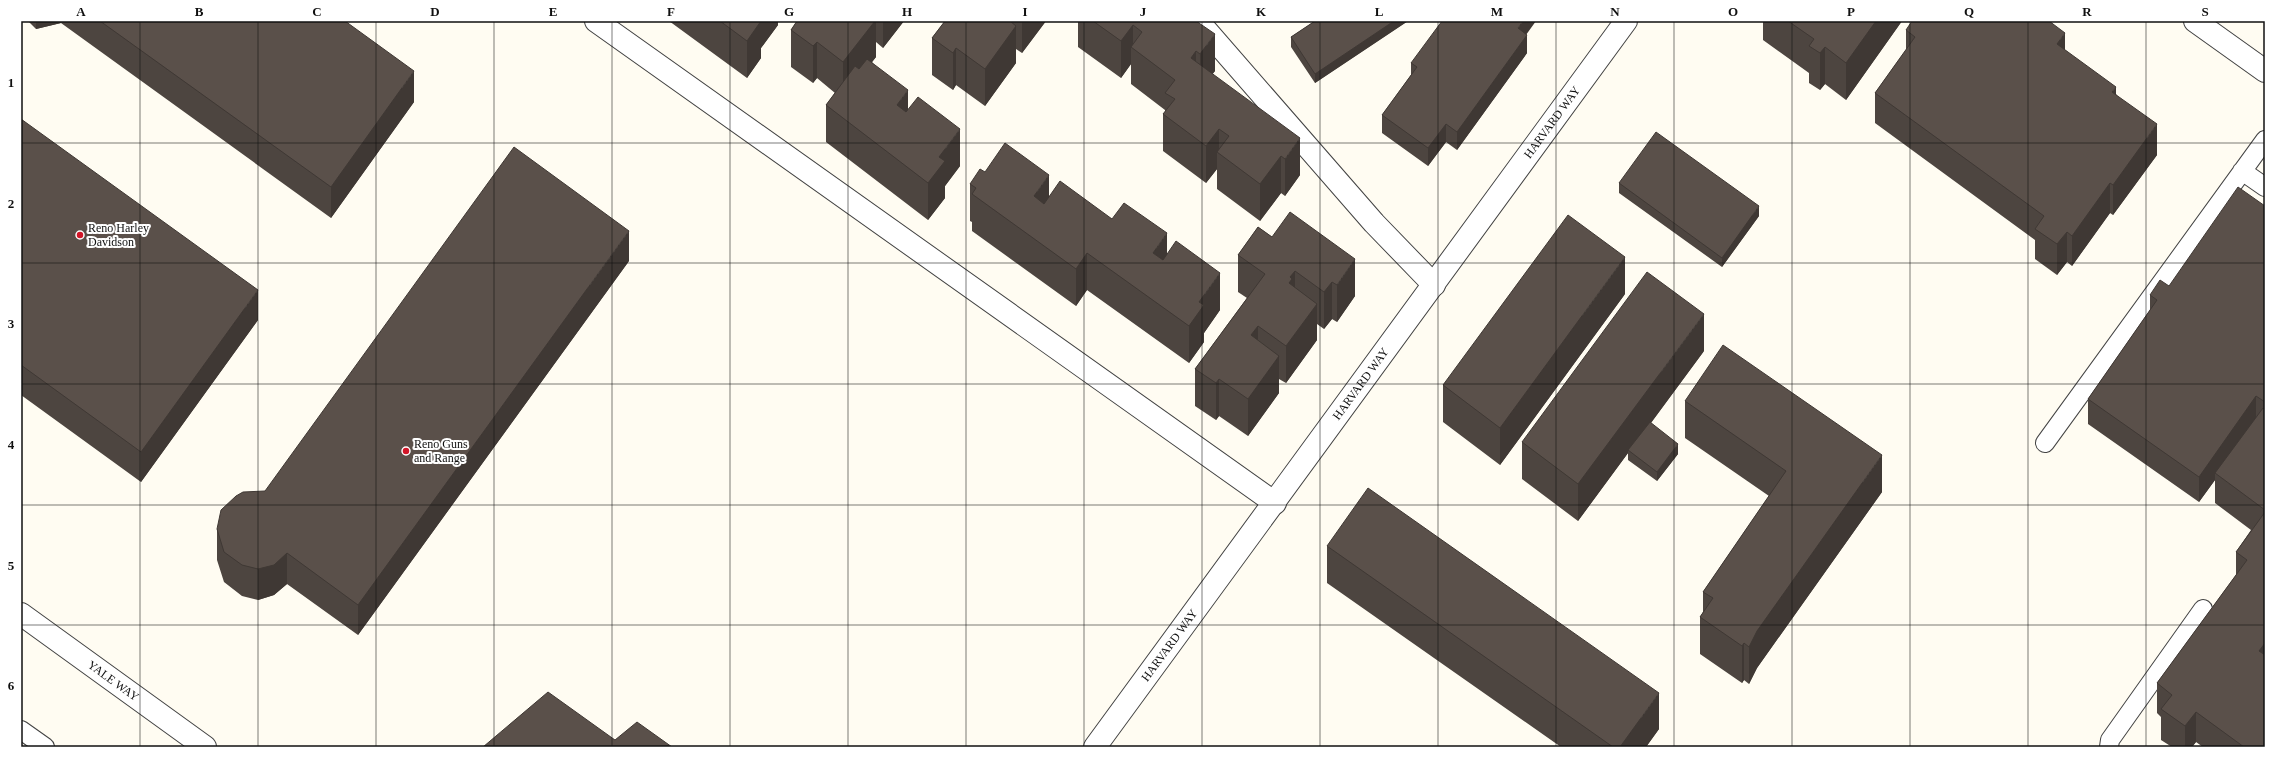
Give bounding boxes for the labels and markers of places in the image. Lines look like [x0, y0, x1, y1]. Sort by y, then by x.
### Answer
place label: Reno Harley Davidson [88, 221, 149, 249]
marker: Reno Harley Davidson [75, 230, 85, 240]
place label: Reno Guns and Range [414, 437, 468, 465]
marker: Reno Guns and Range [401, 446, 411, 456]

